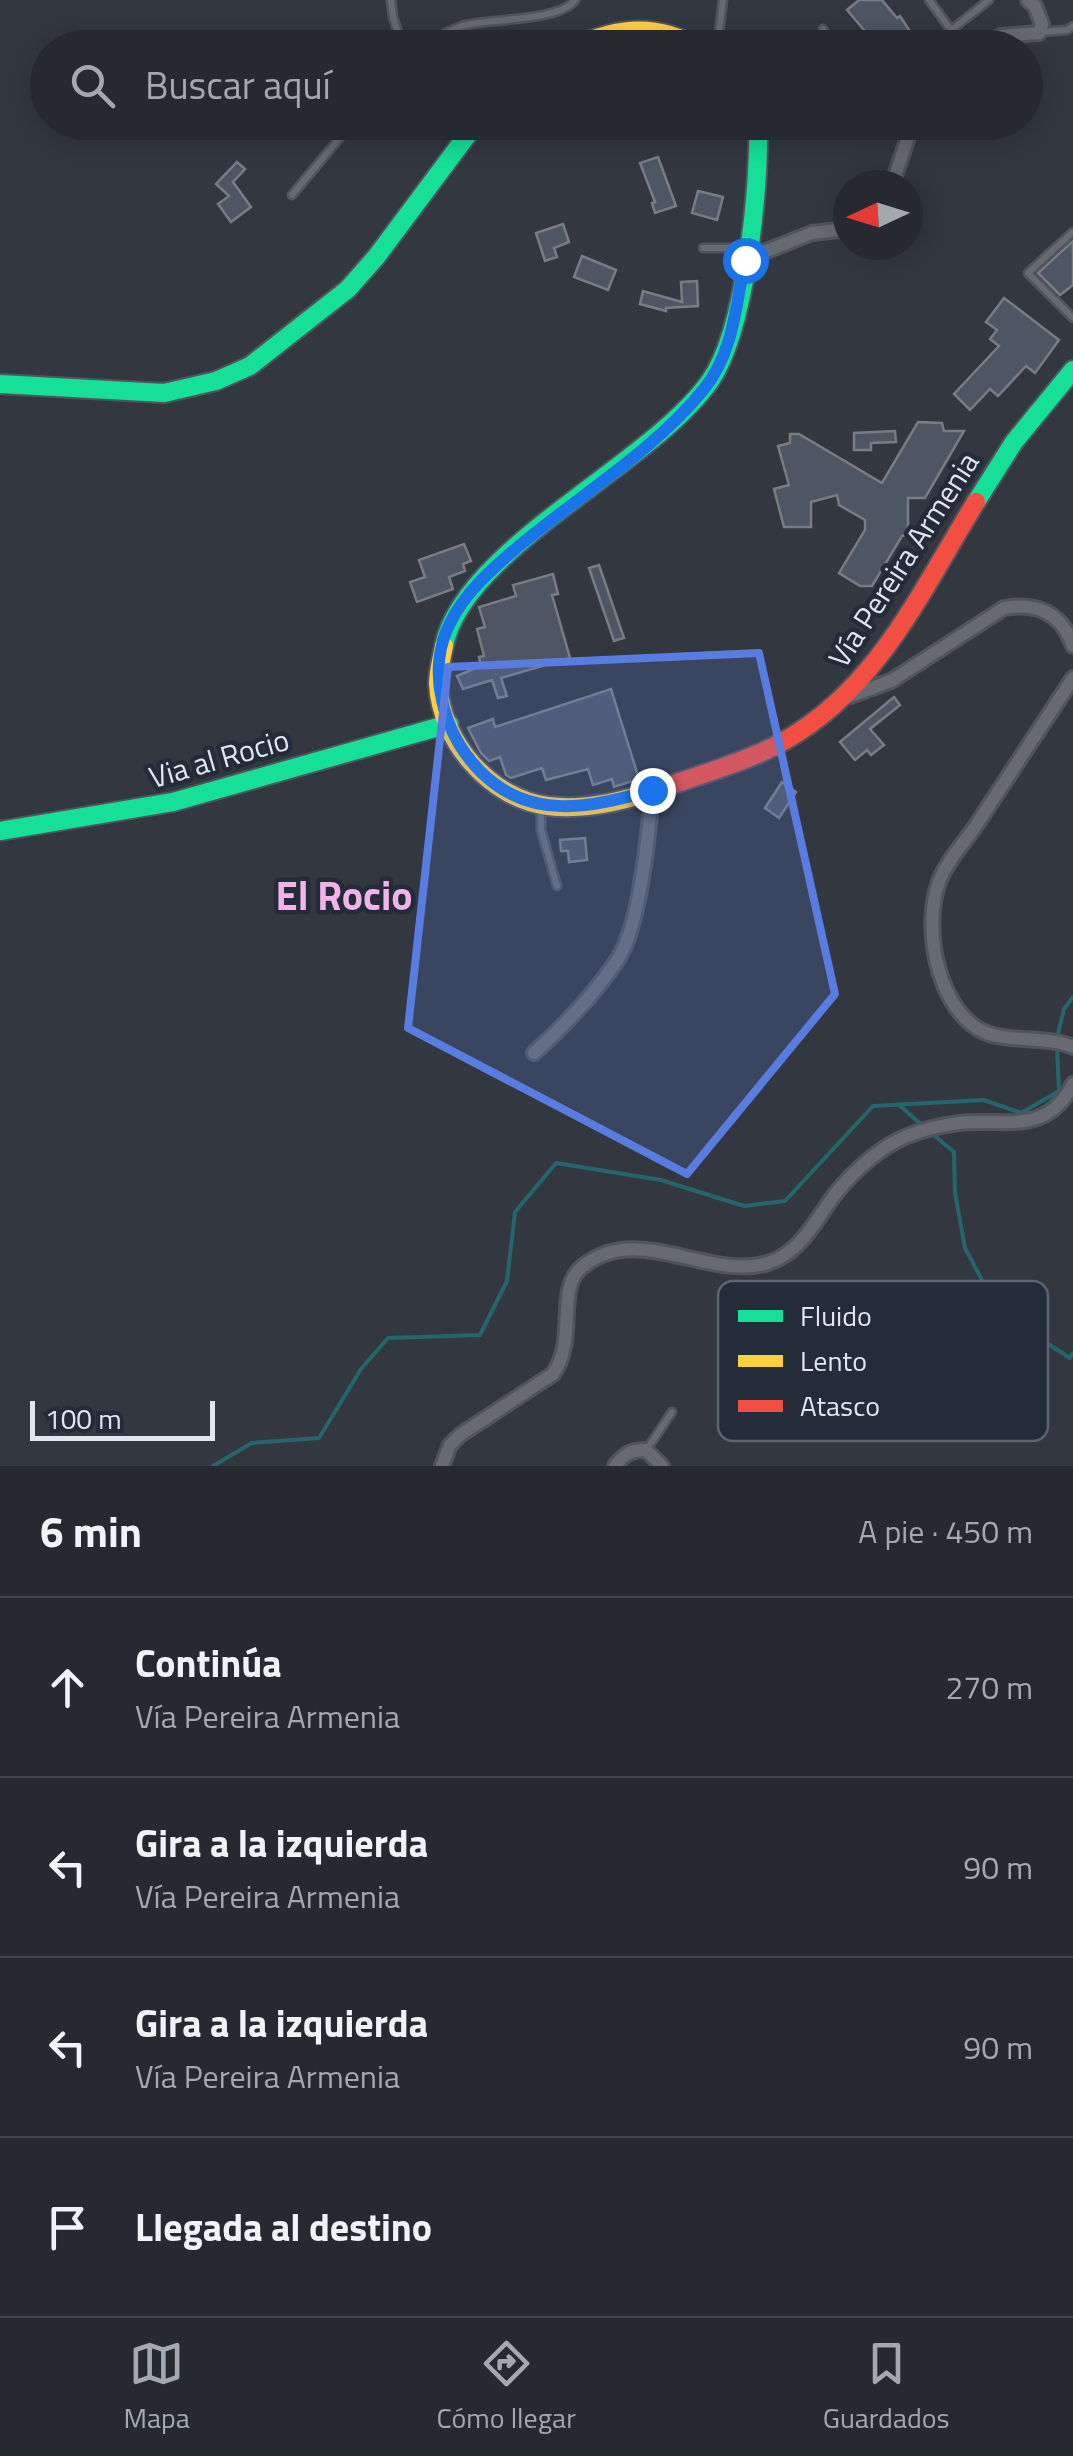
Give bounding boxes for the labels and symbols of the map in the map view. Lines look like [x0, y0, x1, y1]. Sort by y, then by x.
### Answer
north arrow [833, 170, 923, 260]
route start [723, 238, 769, 284]
street label: Vía Pereira Armenia [816, 443, 990, 676]
street label: Via al Rocio [143, 716, 294, 800]
route end [630, 768, 676, 814]
district label: El Rocio [276, 865, 412, 926]
legend [718, 1281, 1048, 1441]
text: Fluido [800, 1294, 872, 1337]
text: Lento [800, 1339, 867, 1382]
text: Atasco [800, 1384, 880, 1427]
scale bar [30, 1396, 215, 1440]

